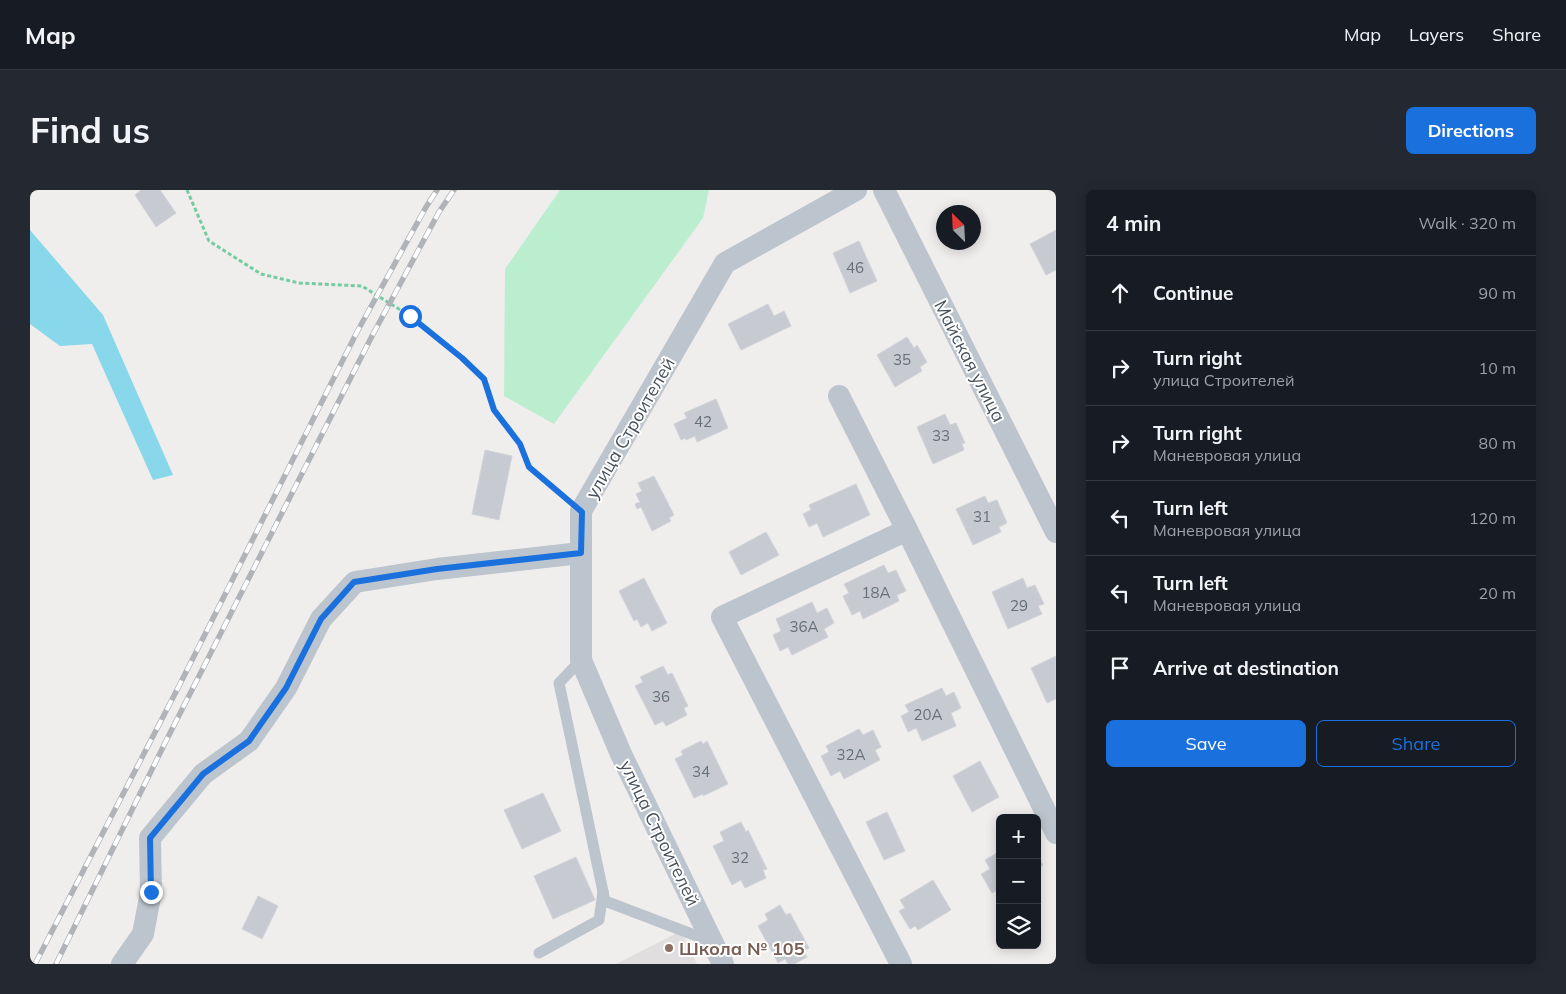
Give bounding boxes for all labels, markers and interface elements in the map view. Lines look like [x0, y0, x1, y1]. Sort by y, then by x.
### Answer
text: Map [25, 20, 76, 50]
text: Map [1344, 23, 1381, 46]
text: Layers [1409, 23, 1464, 46]
text: Share [1492, 23, 1541, 46]
button: Directions [1406, 107, 1536, 154]
text: Find us [30, 108, 150, 152]
north arrow [936, 205, 981, 250]
text: 4 min [1106, 210, 1161, 236]
text: Walk · 320 m [1418, 213, 1516, 233]
house number: 46 [846, 258, 864, 277]
icon: ahead [1106, 279, 1134, 307]
text: Continue [1153, 281, 1233, 305]
text: 90 m [1479, 283, 1516, 303]
street label: Майская улица [929, 296, 1011, 426]
route start [399, 305, 422, 328]
text: Turn right [1153, 346, 1242, 370]
house number: 35 [893, 350, 911, 369]
street label: улица Строителей [580, 353, 680, 503]
icon: right [1106, 354, 1134, 382]
text: 10 m [1479, 358, 1516, 378]
text: улица Строителей [1153, 370, 1295, 390]
house number: 42 [694, 412, 712, 431]
text: Turn right [1153, 421, 1242, 445]
house number: 33 [932, 426, 950, 445]
icon: right [1106, 429, 1134, 457]
text: 80 m [1479, 433, 1516, 453]
text: Маневровая улица [1153, 445, 1301, 465]
text: Turn left [1153, 496, 1228, 520]
icon: left [1106, 504, 1134, 532]
house number: 31 [973, 507, 991, 526]
text: 120 m [1469, 508, 1516, 528]
text: Маневровая улица [1153, 520, 1301, 540]
text: Turn left [1153, 571, 1228, 595]
icon: left [1106, 579, 1134, 607]
house number: 18А [861, 583, 891, 602]
text: 20 m [1479, 583, 1516, 603]
text: Маневровая улица [1153, 595, 1301, 615]
house number: 29 [1010, 596, 1028, 615]
house number: 36А [789, 617, 819, 636]
icon: arrive [1106, 654, 1134, 682]
text: Arrive at destination [1153, 656, 1339, 680]
house number: 36 [652, 687, 670, 706]
house number: 20А [913, 705, 943, 724]
button: Save [1106, 720, 1306, 767]
button: Share [1316, 720, 1516, 767]
house number: 32А [836, 745, 866, 764]
street label: улица Строителей [615, 756, 705, 910]
house number: 34 [692, 762, 710, 781]
map controls [996, 814, 1041, 949]
button: + [996, 814, 1041, 859]
house number: 32 [731, 848, 749, 867]
button: − [996, 859, 1041, 904]
route end [140, 881, 163, 904]
button: layers [996, 904, 1041, 949]
place label: Школа № 105 [679, 937, 805, 960]
marker: Школа № 105 [663, 942, 675, 954]

